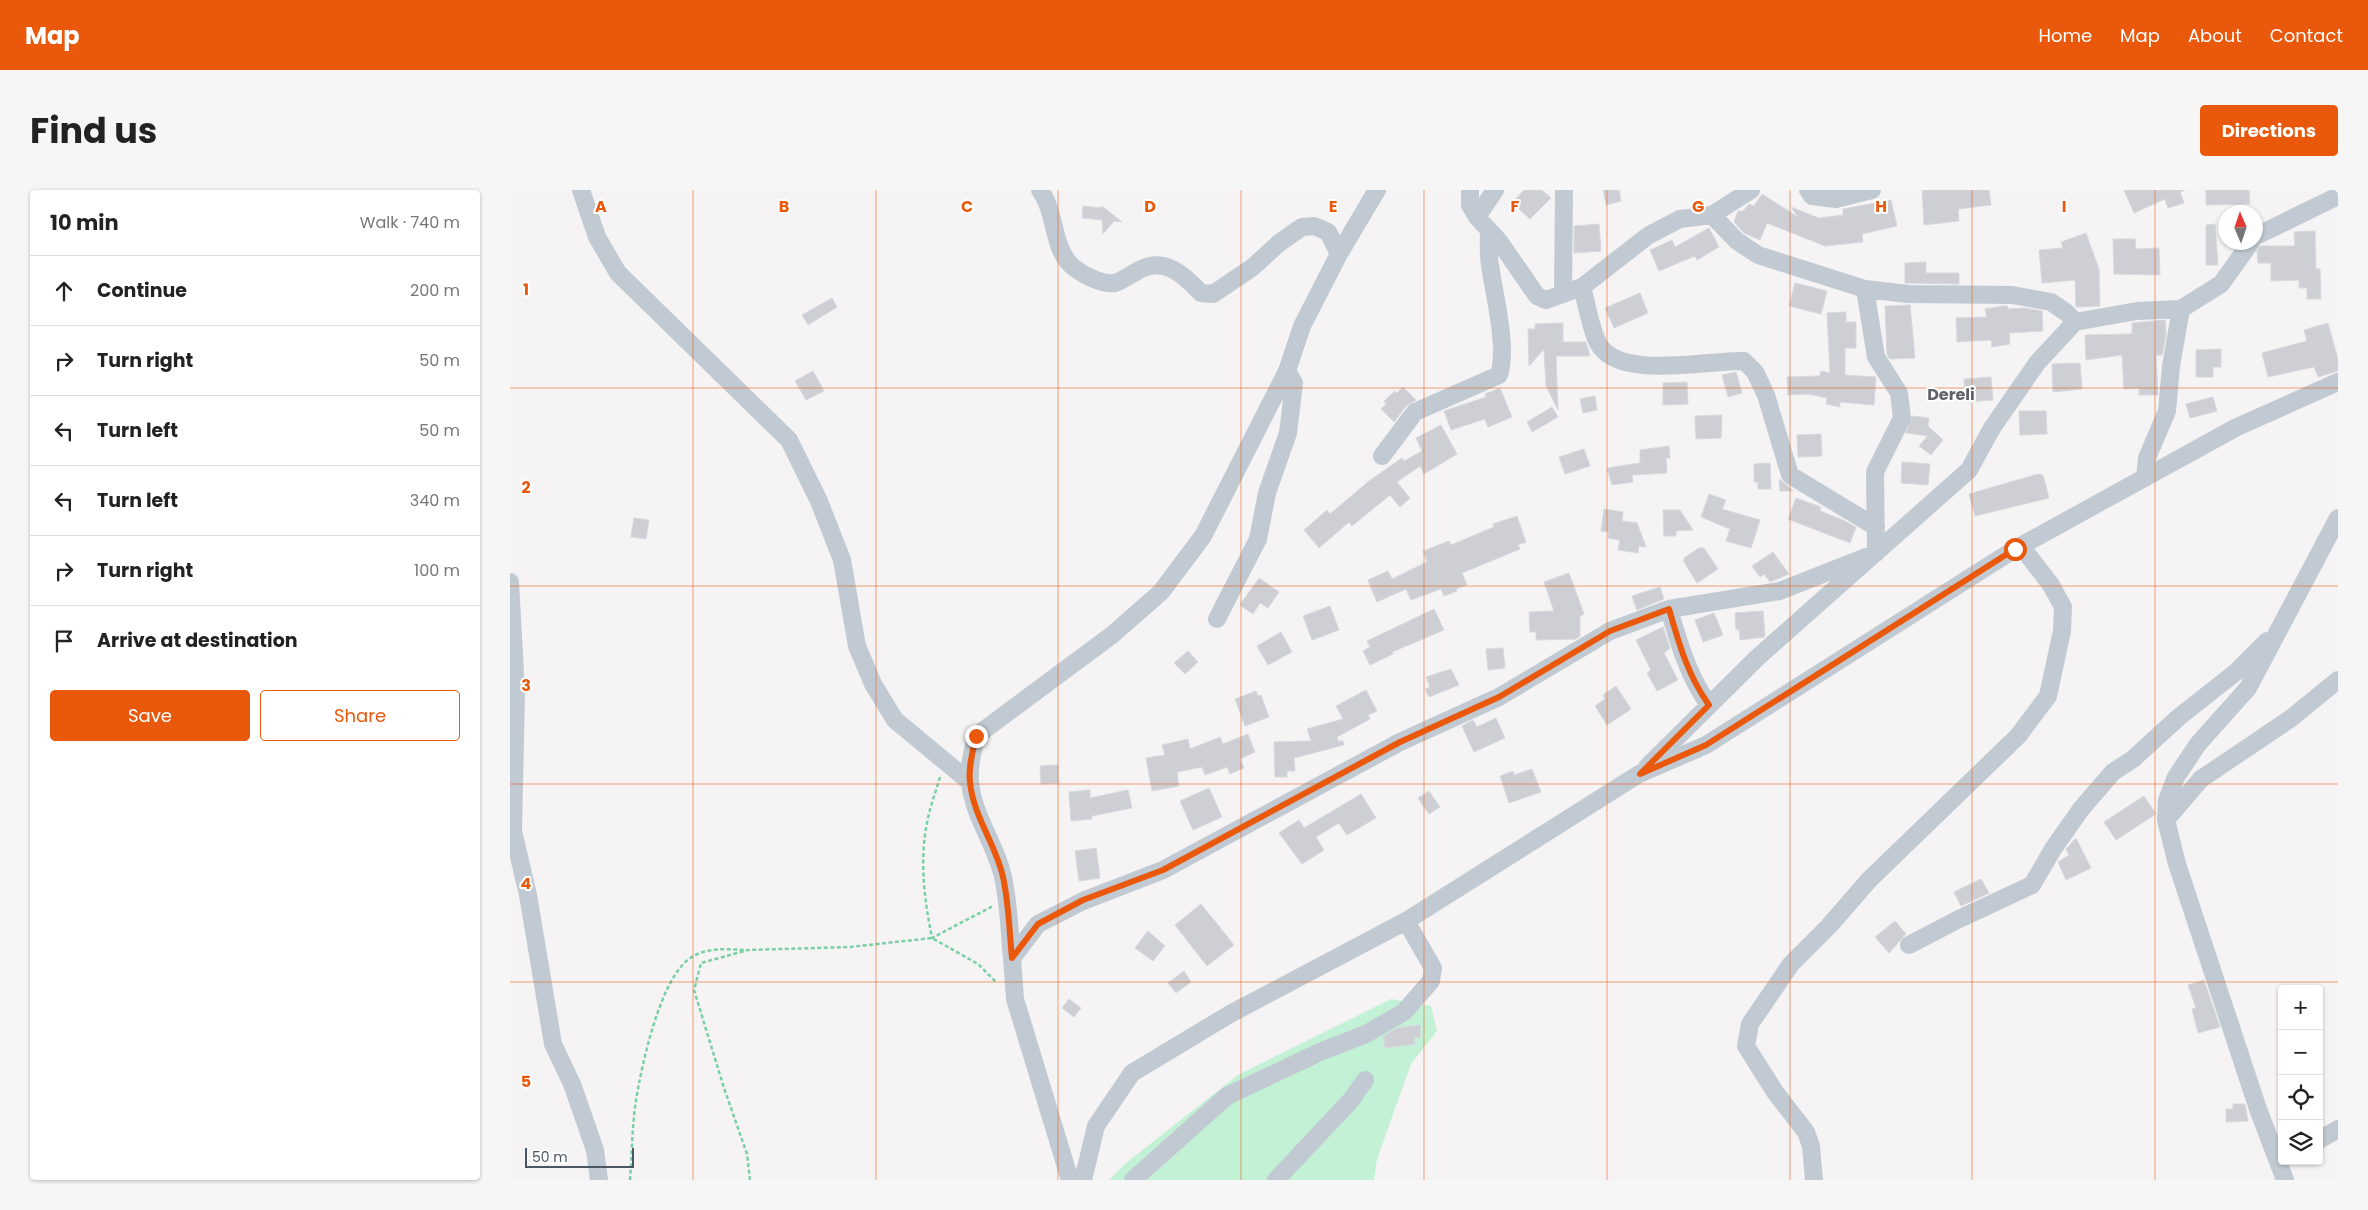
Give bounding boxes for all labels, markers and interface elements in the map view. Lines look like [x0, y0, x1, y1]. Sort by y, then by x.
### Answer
text: Map [25, 19, 80, 52]
text: Home [2038, 23, 2092, 48]
text: Map [2120, 23, 2160, 48]
text: About [2188, 23, 2242, 48]
text: Contact [2270, 23, 2343, 48]
button: Directions [2200, 105, 2338, 156]
text: Find us [30, 106, 157, 155]
text: A [595, 195, 607, 218]
text: B [779, 195, 789, 218]
text: C [961, 195, 973, 218]
text: D [1144, 195, 1156, 218]
text: E [1329, 195, 1337, 218]
text: F [1511, 195, 1520, 218]
text: G [1692, 195, 1704, 218]
text: H [1875, 195, 1887, 218]
text: I [2062, 195, 2066, 218]
north arrow [2218, 205, 2263, 250]
text: 10 min [50, 208, 119, 237]
text: Walk · 740 m [360, 211, 460, 234]
icon: ahead [50, 277, 78, 305]
text: Continue [97, 277, 187, 304]
text: 1 [523, 278, 529, 301]
text: 200 m [410, 279, 460, 302]
icon: right [50, 347, 78, 375]
text: Turn right [97, 347, 193, 374]
text: 50 m [419, 349, 460, 372]
district label: Dereli [1927, 383, 1975, 406]
icon: left [50, 417, 78, 445]
text: Turn left [97, 417, 178, 444]
text: 50 m [419, 419, 460, 442]
text: 2 [521, 476, 531, 499]
icon: left [50, 487, 78, 515]
text: Turn left [97, 487, 178, 514]
text: 340 m [410, 489, 460, 512]
route start [2004, 538, 2027, 561]
icon: right [50, 557, 78, 585]
text: Turn right [97, 557, 193, 584]
text: 100 m [414, 559, 460, 582]
icon: arrive [50, 627, 78, 655]
text: Arrive at destination [97, 627, 298, 654]
text: 3 [521, 674, 531, 697]
button: Save [50, 690, 250, 741]
button: Share [260, 690, 460, 741]
route end [965, 725, 988, 748]
text: 4 [521, 872, 532, 895]
map controls [2278, 985, 2323, 1165]
button: + [2278, 985, 2323, 1030]
button: − [2278, 1030, 2323, 1075]
text: 5 [521, 1070, 531, 1093]
button: locate [2278, 1075, 2323, 1120]
button: layers [2278, 1120, 2323, 1165]
scale bar [525, 1145, 634, 1168]
text: 50 m [532, 1147, 568, 1167]

